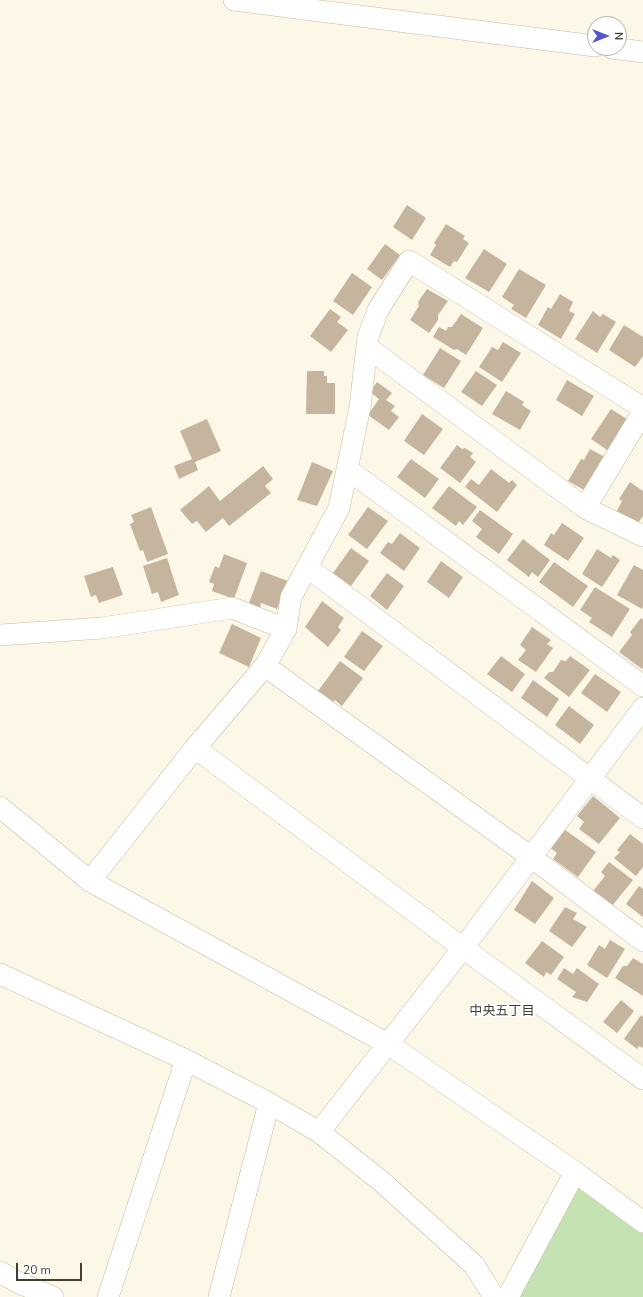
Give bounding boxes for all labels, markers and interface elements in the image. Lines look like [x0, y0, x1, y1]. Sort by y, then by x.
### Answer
north arrow [587, 16, 627, 56]
text: N [611, 32, 626, 40]
district label: 中央五丁目 [470, 1004, 534, 1020]
scale bar [18, 1255, 84, 1281]
text: 20 m [23, 1262, 51, 1278]

